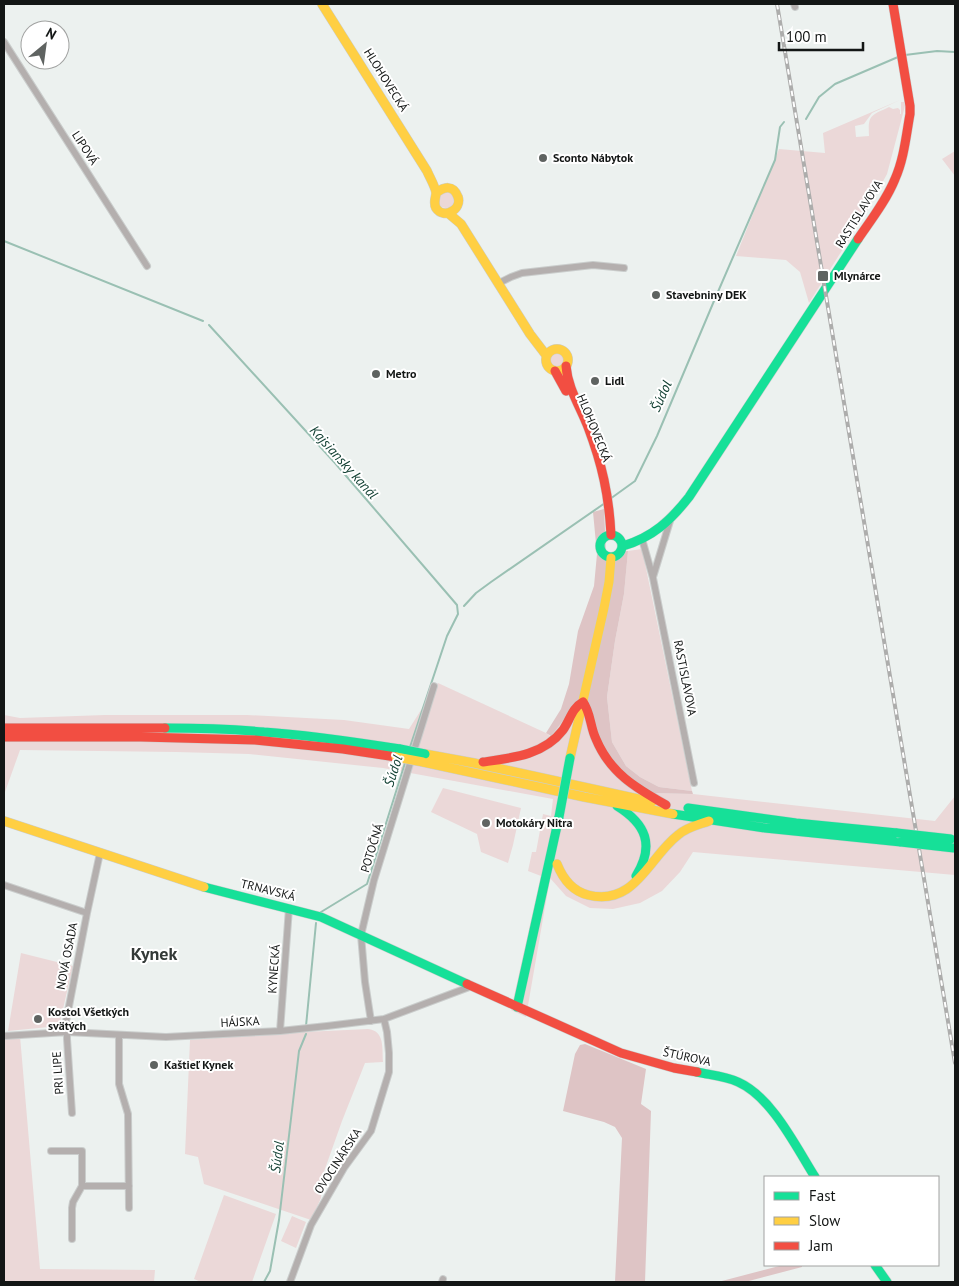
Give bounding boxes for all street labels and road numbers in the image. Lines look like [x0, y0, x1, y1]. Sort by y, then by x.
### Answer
street label: HLOHOVECKÁ [361, 45, 412, 114]
street label: LIPOVÁ [69, 128, 102, 167]
street label: RASTISLAVOVA [832, 177, 885, 250]
street label: HLOHOVECKÁ [574, 392, 615, 464]
street label: RASTISLAVOVA [671, 639, 700, 717]
street label: POTOČNÁ [357, 822, 386, 874]
street label: TRNAVSKÁ [239, 876, 297, 904]
street label: NOVÁ OSADA [53, 921, 80, 991]
street label: KYNECKÁ [264, 944, 283, 994]
street label: HÁJSKA [220, 1013, 260, 1030]
street label: ŠTÚROVA [662, 1044, 712, 1069]
street label: PRI LIPE [49, 1051, 66, 1095]
street label: OVOCINÁRSKA [311, 1125, 364, 1196]

